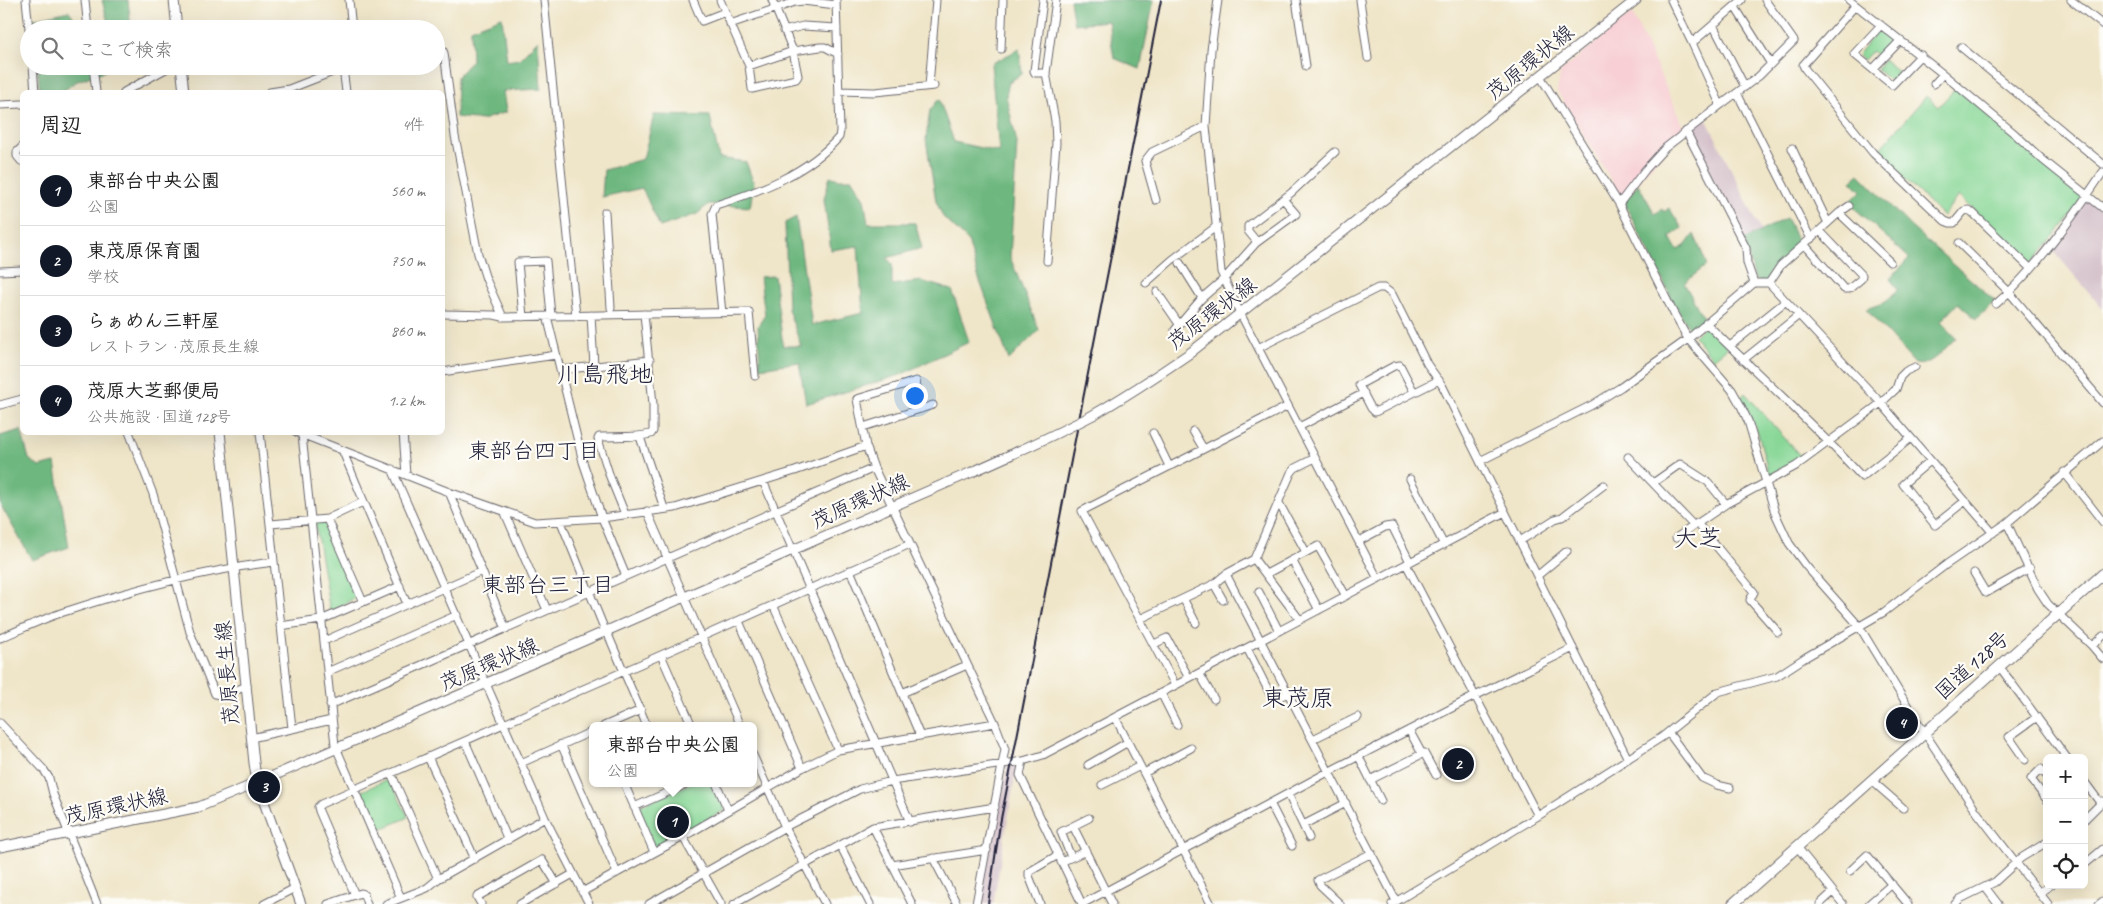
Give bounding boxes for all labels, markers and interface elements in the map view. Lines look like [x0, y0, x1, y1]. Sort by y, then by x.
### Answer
street label: 茂原環状線 [1481, 19, 1579, 105]
search box [20, 20, 445, 75]
icon: search [38, 34, 66, 62]
text: ここで検索 [78, 38, 173, 62]
text: 周辺 [40, 112, 82, 138]
text: 4件 [402, 115, 425, 135]
text: 東部台中央公園 [87, 169, 220, 193]
text: 1 [52, 181, 60, 201]
text: 560 m [391, 181, 425, 201]
text: 公園 [87, 197, 119, 217]
text: 東茂原保育園 [87, 239, 201, 263]
text: 2 [52, 251, 60, 271]
text: 750 m [391, 251, 425, 271]
text: 学校 [87, 267, 119, 287]
street label: 茂原環状線 [1162, 271, 1262, 355]
text: らぁめん三軒屋 [87, 309, 220, 333]
text: 3 [52, 321, 60, 341]
text: 860 m [391, 321, 425, 341]
text: レストラン · 茂原長生線 [87, 337, 259, 357]
district label: 川島飛地 [557, 359, 653, 389]
text: 茂原大芝郵便局 [87, 379, 220, 403]
your location [902, 383, 928, 409]
text: 4 [52, 391, 60, 411]
text: 1.2 km [388, 391, 425, 411]
text: 公共施設 · 国道128号 [87, 407, 231, 427]
district label: 東部台四丁目 [468, 437, 600, 465]
street label: 茂原環状線 [807, 468, 913, 534]
district label: 大芝 [1674, 523, 1722, 553]
district label: 東部台三丁目 [482, 571, 614, 599]
street label: 茂原長生線 [209, 620, 245, 726]
street label: 国道128号 [1929, 625, 2015, 705]
street label: 茂原環状線 [436, 632, 542, 696]
district label: 東茂原 [1262, 683, 1334, 713]
pin: 4 [1886, 704, 1918, 742]
popup [589, 722, 757, 787]
text: 東部台中央公園 [606, 733, 740, 757]
pin: 2 [1442, 745, 1474, 783]
map controls [2043, 754, 2088, 889]
button: + [2043, 754, 2088, 799]
text: 公園 [606, 761, 639, 781]
pin: 3 [248, 768, 280, 806]
street label: 茂原環状線 [62, 782, 170, 830]
button: − [2043, 799, 2088, 844]
pin: 1 [657, 803, 689, 841]
button: locate [2043, 844, 2088, 889]

